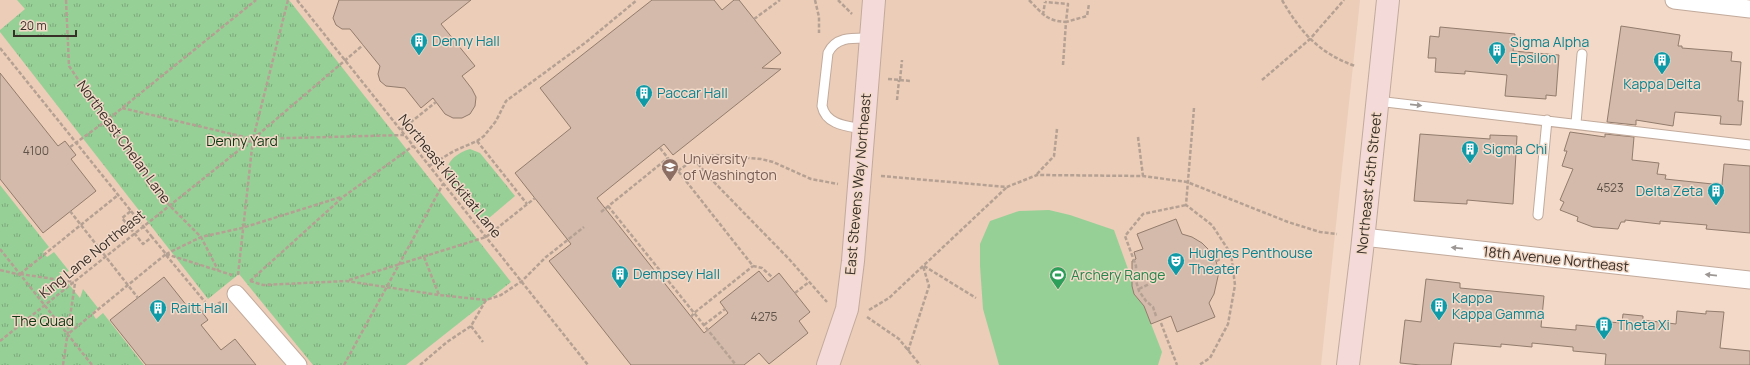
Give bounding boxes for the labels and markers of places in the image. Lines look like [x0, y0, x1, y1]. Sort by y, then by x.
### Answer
building icon: Denny Hall [409, 31, 429, 56]
place label: Denny Hall [432, 31, 500, 50]
place label: Sigma Alpha Epsilon [1510, 32, 1589, 67]
building icon: Sigma Alpha Epsilon [1487, 40, 1507, 65]
building icon: Kappa Delta [1652, 50, 1672, 75]
place label: Kappa Delta [1623, 74, 1701, 93]
building icon: Paccar Hall [634, 83, 654, 108]
place label: Paccar Hall [657, 83, 728, 102]
building icon: Sigma Chi [1460, 139, 1480, 164]
place label: Sigma Chi [1483, 139, 1547, 158]
place label: University of Washington [683, 149, 777, 184]
school or university icon: University of Washington [660, 157, 680, 182]
place label: Delta Zeta [1636, 181, 1703, 200]
building icon: Delta Zeta [1706, 181, 1726, 206]
place label: Hughes Penthouse Theater [1189, 243, 1313, 278]
theatre icon: Hughes Penthouse Theater [1166, 251, 1186, 276]
building icon: Dempsey Hall [610, 264, 630, 289]
place label: Dempsey Hall [633, 264, 720, 283]
sports icon: Archery Range [1048, 265, 1068, 290]
place label: Archery Range [1071, 265, 1166, 284]
place label: Kappa Kappa Gamma [1452, 288, 1544, 323]
building icon: Kappa Kappa Gamma [1429, 296, 1449, 321]
building icon: Raitt Hall [148, 298, 168, 323]
place label: Raitt Hall [171, 298, 228, 317]
building icon: Theta Xi [1594, 315, 1614, 340]
place label: Theta Xi [1617, 315, 1670, 334]

